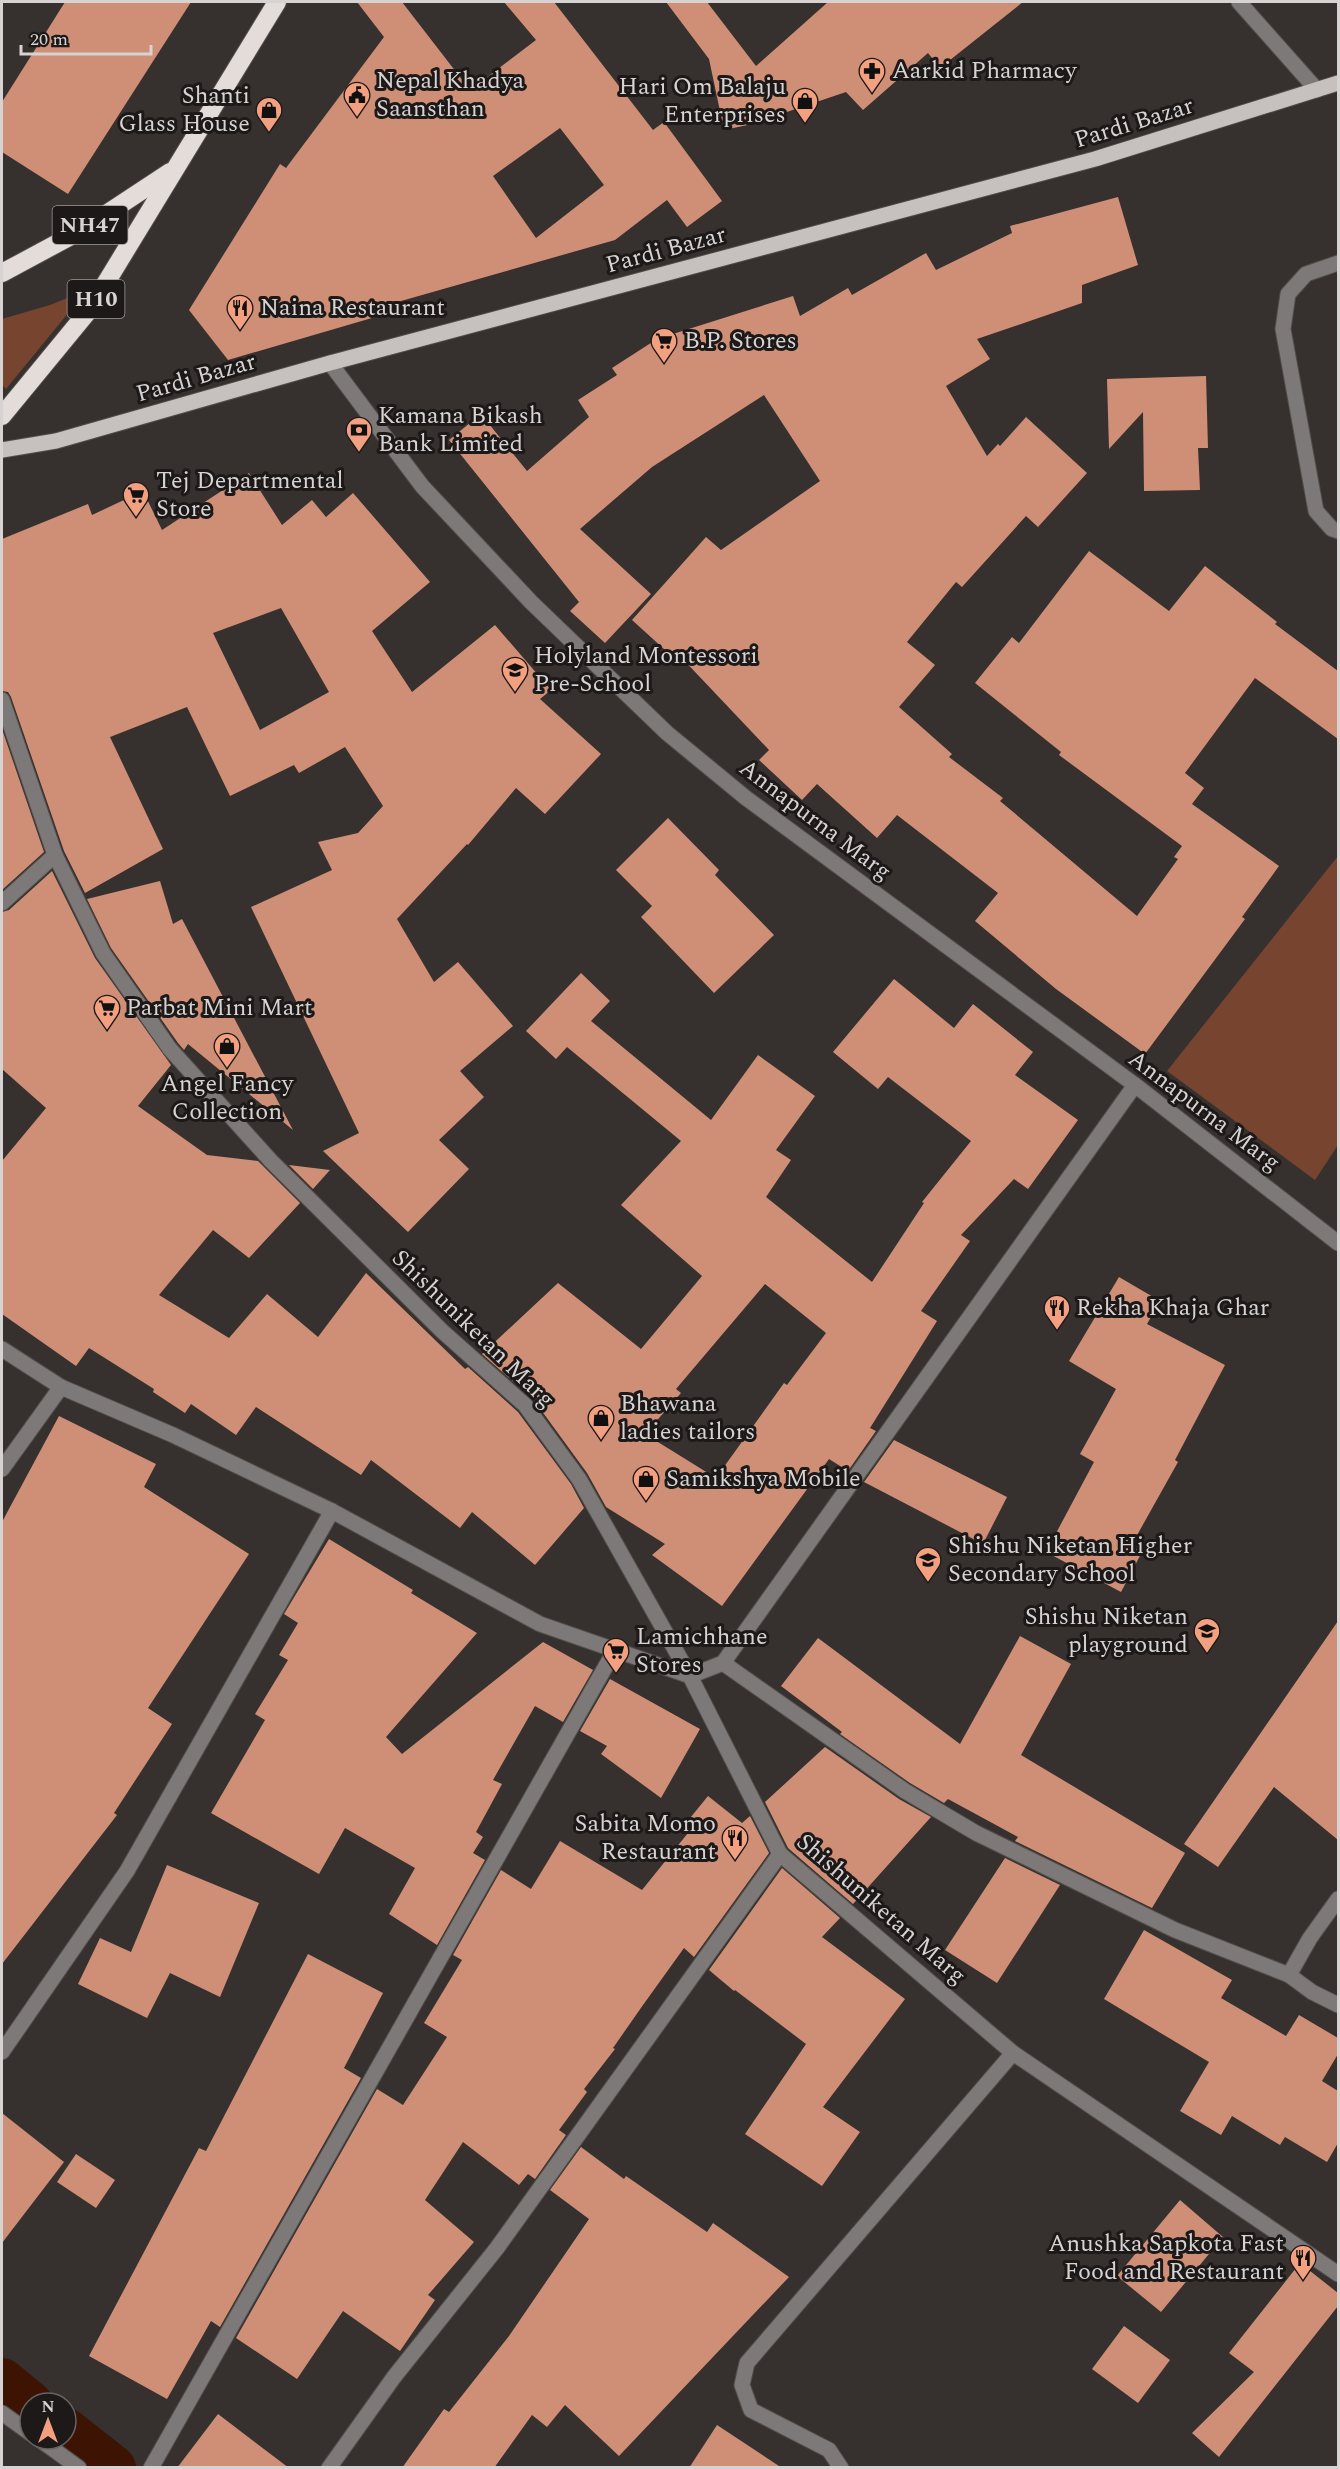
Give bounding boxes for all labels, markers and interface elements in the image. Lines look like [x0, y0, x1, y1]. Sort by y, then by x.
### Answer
scale bar [21, 18, 152, 56]
text: 20 m [30, 26, 68, 53]
place label: Aarkid Pharmacy [892, 53, 1078, 89]
pharmacy icon: Aarkid Pharmacy [857, 56, 887, 94]
place label: Nepal Khadya Saansthan [376, 63, 524, 127]
place label: Hari Om Balaju Enterprises [619, 69, 786, 133]
place label: Shanti Glass House [118, 78, 250, 142]
public building icon: Nepal Khadya Saansthan [342, 80, 372, 118]
shop icon: Hari Om Balaju Enterprises [790, 86, 820, 124]
street label: Pardi Bazar [1070, 88, 1198, 158]
shop icon: Shanti Glass House [254, 95, 284, 133]
road number: NH47 [52, 206, 128, 244]
street label: Pardi Bazar [602, 217, 730, 283]
road number: H10 [68, 280, 124, 318]
place label: Naina Restaurant [260, 290, 445, 326]
restaurant icon: Naina Restaurant [225, 293, 255, 331]
place label: B.P. Stores [684, 323, 797, 359]
supermarket icon: B.P. Stores [649, 326, 679, 364]
street label: Pardi Bazar [132, 344, 260, 412]
place label: Kamana Bikash Bank Limited [378, 398, 543, 462]
bank icon: Kamana Bikash Bank Limited [344, 415, 374, 453]
place label: Tej Departmental Store [156, 463, 343, 527]
supermarket icon: Tej Departmental Store [121, 480, 151, 518]
place label: Holyland Montessori Pre-School [534, 638, 758, 702]
school or university icon: Holyland Montessori Pre-School [500, 655, 530, 693]
street label: Annapurna Marg [731, 751, 899, 889]
place label: Parbat Mini Mart [126, 990, 313, 1026]
supermarket icon: Parbat Mini Mart [92, 993, 122, 1031]
shop icon: Angel Fancy Collection [212, 1031, 242, 1069]
street label: Annapurna Marg [1120, 1042, 1288, 1180]
place label: Angel Fancy Collection [161, 1066, 295, 1130]
street label: Shishuniketan Marg [383, 1241, 563, 1417]
place label: Rekha Khaja Ghar [1076, 1290, 1269, 1326]
restaurant icon: Rekha Khaja Ghar [1042, 1293, 1072, 1331]
place label: Bhawana ladies tailors [620, 1386, 755, 1450]
shop icon: Bhawana ladies tailors [586, 1403, 616, 1441]
place label: Samikshya Mobile [666, 1461, 861, 1497]
shop icon: Samikshya Mobile [631, 1464, 661, 1502]
place label: Shishu Niketan Higher Secondary School [948, 1528, 1192, 1592]
school or university icon: Shishu Niketan Higher Secondary School [913, 1545, 943, 1583]
place label: Shishu Niketan playground [1025, 1599, 1188, 1663]
school or university icon: Shishu Niketan playground [1192, 1616, 1222, 1654]
place label: Lamichhane Stores [636, 1619, 768, 1683]
supermarket icon: Lamichhane Stores [601, 1636, 631, 1674]
place label: Sabita Momo Restaurant [574, 1806, 716, 1870]
restaurant icon: Sabita Momo Restaurant [720, 1823, 750, 1861]
street label: Shishuniketan Marg [788, 1825, 974, 1993]
place label: Anushka Sapkota Fast Food and Restaurant [1048, 2226, 1284, 2290]
restaurant icon: Anushka Sapkota Fast Food and Restaurant [1288, 2243, 1318, 2281]
north arrow [18, 2391, 78, 2451]
text: N [41, 2395, 55, 2419]

